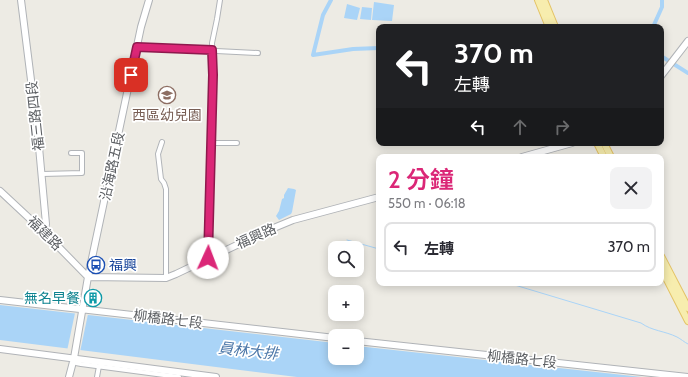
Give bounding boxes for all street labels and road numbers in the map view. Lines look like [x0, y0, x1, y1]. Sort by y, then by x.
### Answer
street label: 福三路四段 [22, 80, 48, 152]
street label: 沿海路五段 [96, 130, 128, 202]
street label: 福建路 [24, 212, 66, 254]
street label: 福興路 [233, 219, 279, 253]
street label: 柳橋路七段 [132, 306, 204, 332]
street label: 柳橋路七段 [486, 346, 558, 372]

